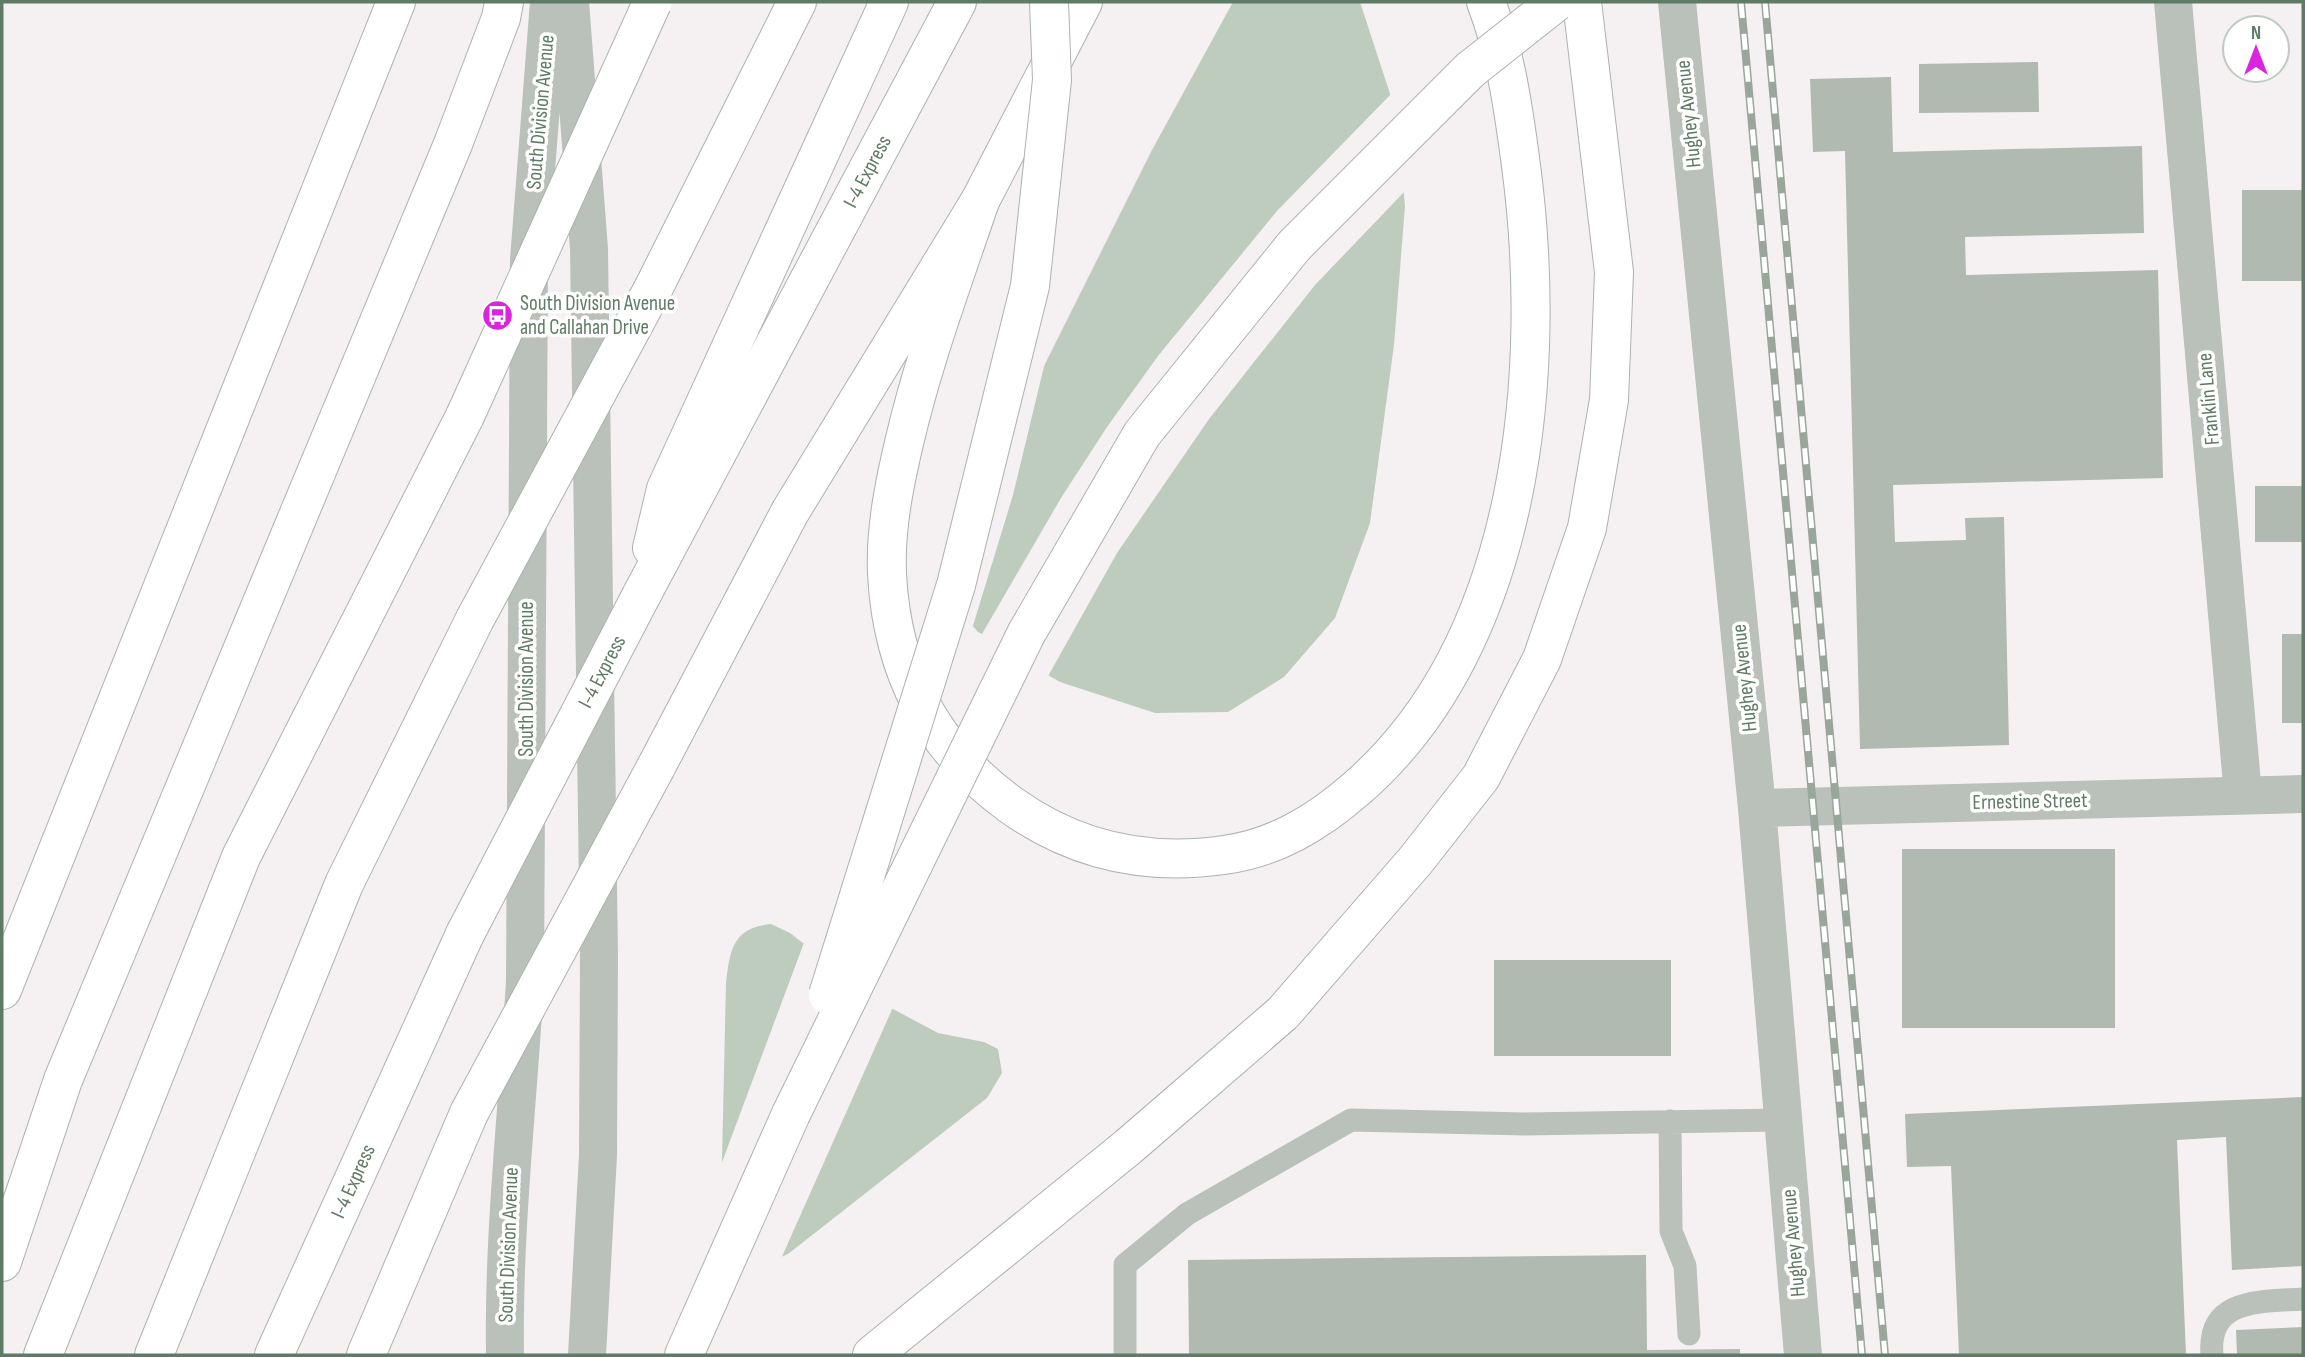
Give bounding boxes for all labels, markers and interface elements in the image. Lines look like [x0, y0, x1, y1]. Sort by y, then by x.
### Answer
north arrow [2221, 14, 2291, 84]
text: N [2251, 22, 2261, 45]
street label: South Division Avenue [521, 34, 560, 191]
street label: Hughey Avenue [1670, 59, 1707, 169]
street label: I-4 Express [838, 131, 897, 212]
place label: South Division Avenue and Callahan Drive [520, 291, 675, 340]
bus stop icon: South Division Avenue and Callahan Drive [480, 298, 514, 332]
street label: Franklin Lane [2192, 352, 2225, 446]
street label: South Division Avenue [514, 601, 539, 757]
street label: Hughey Avenue [1726, 623, 1763, 733]
street label: I-4 Express [573, 631, 631, 712]
street label: Ernestine Street [1972, 788, 2088, 815]
street label: I-4 Express [326, 1140, 381, 1222]
street label: South Division Avenue [493, 1167, 524, 1323]
street label: Hughey Avenue [1776, 1188, 1811, 1298]

